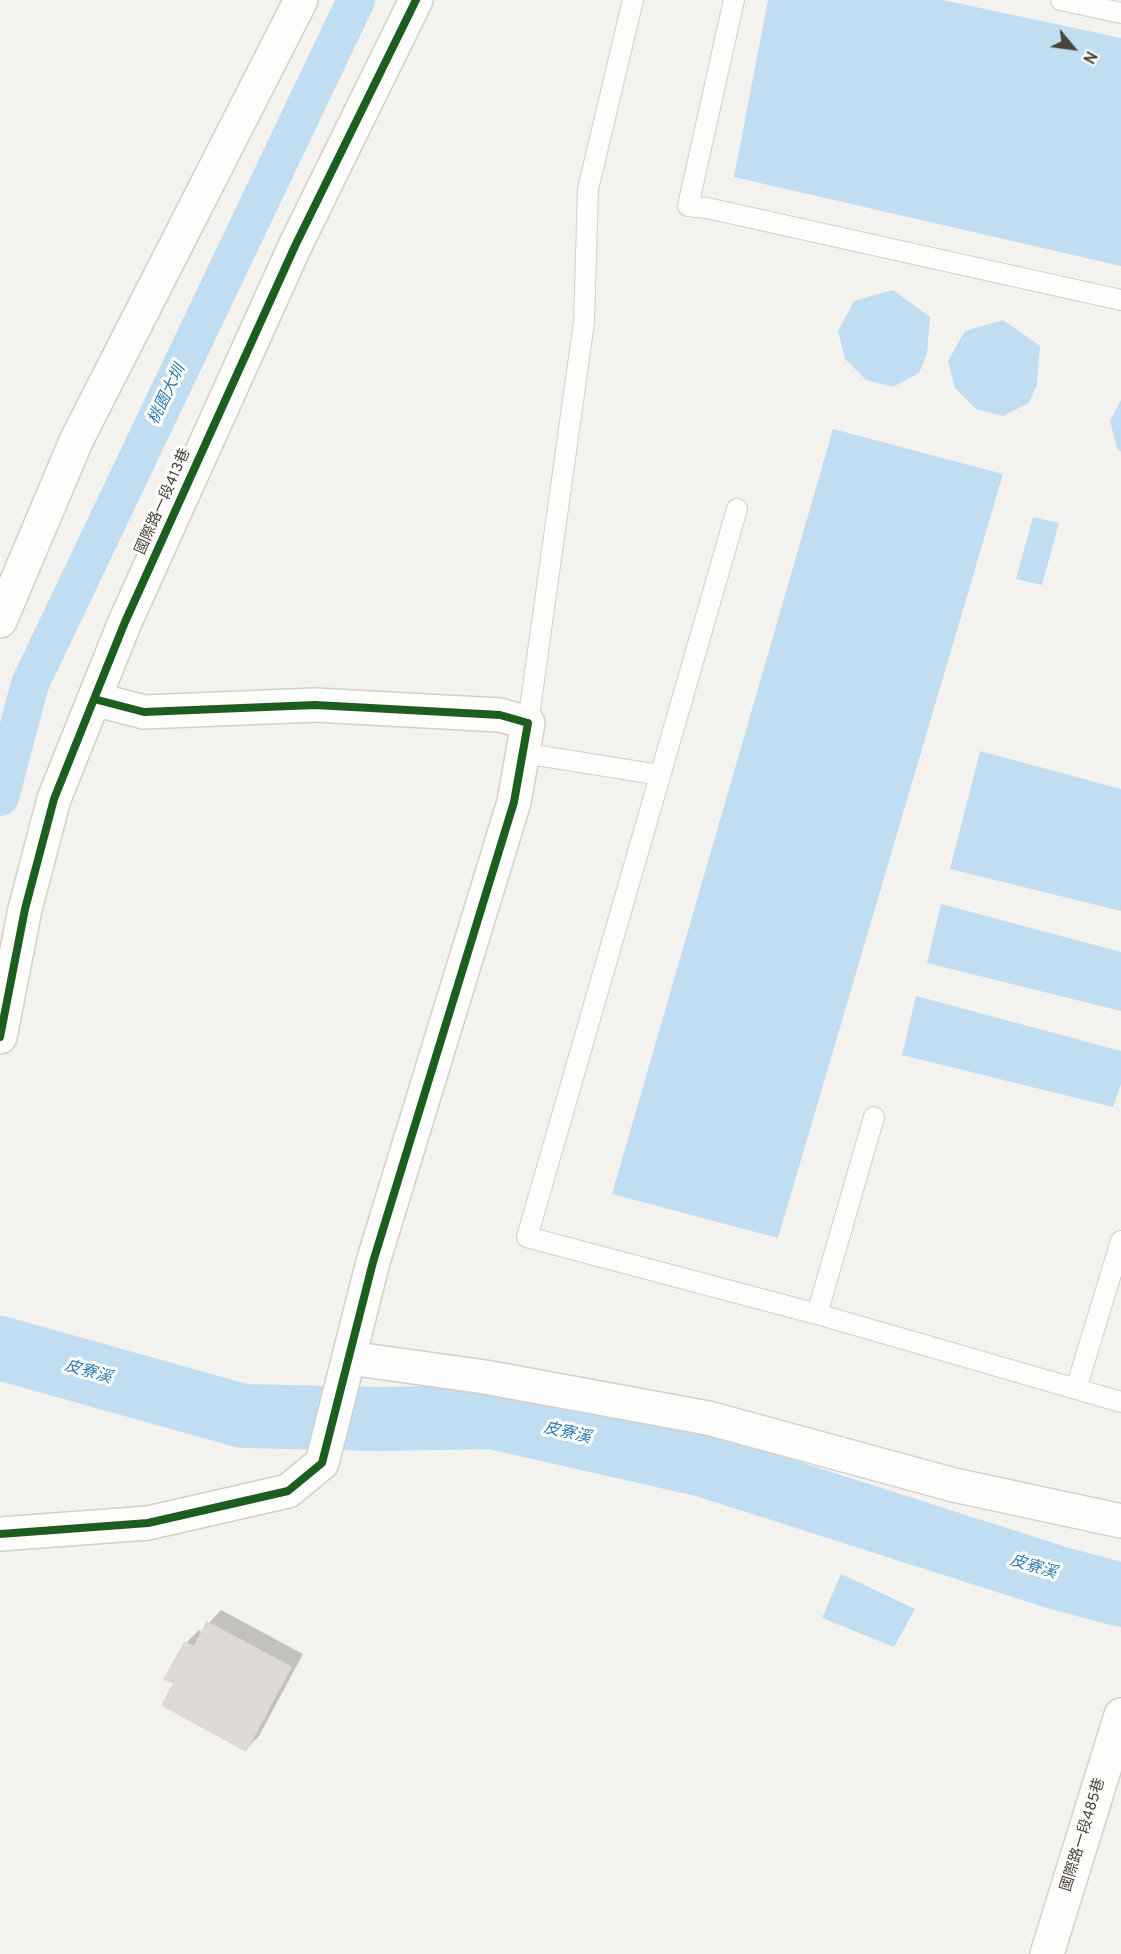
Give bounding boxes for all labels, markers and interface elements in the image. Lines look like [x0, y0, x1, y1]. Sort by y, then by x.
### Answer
north arrow [1043, 18, 1103, 78]
text: N [1077, 47, 1100, 67]
water label: 桃園大圳 [145, 362, 191, 428]
street label: 國際路一段413巷 [133, 446, 195, 558]
water label: 皮寮溪 [62, 1357, 114, 1389]
water label: 皮寮溪 [541, 1419, 593, 1449]
water label: 皮寮溪 [1007, 1552, 1059, 1584]
street label: 國際路一段485巷 [1058, 1776, 1110, 1894]

